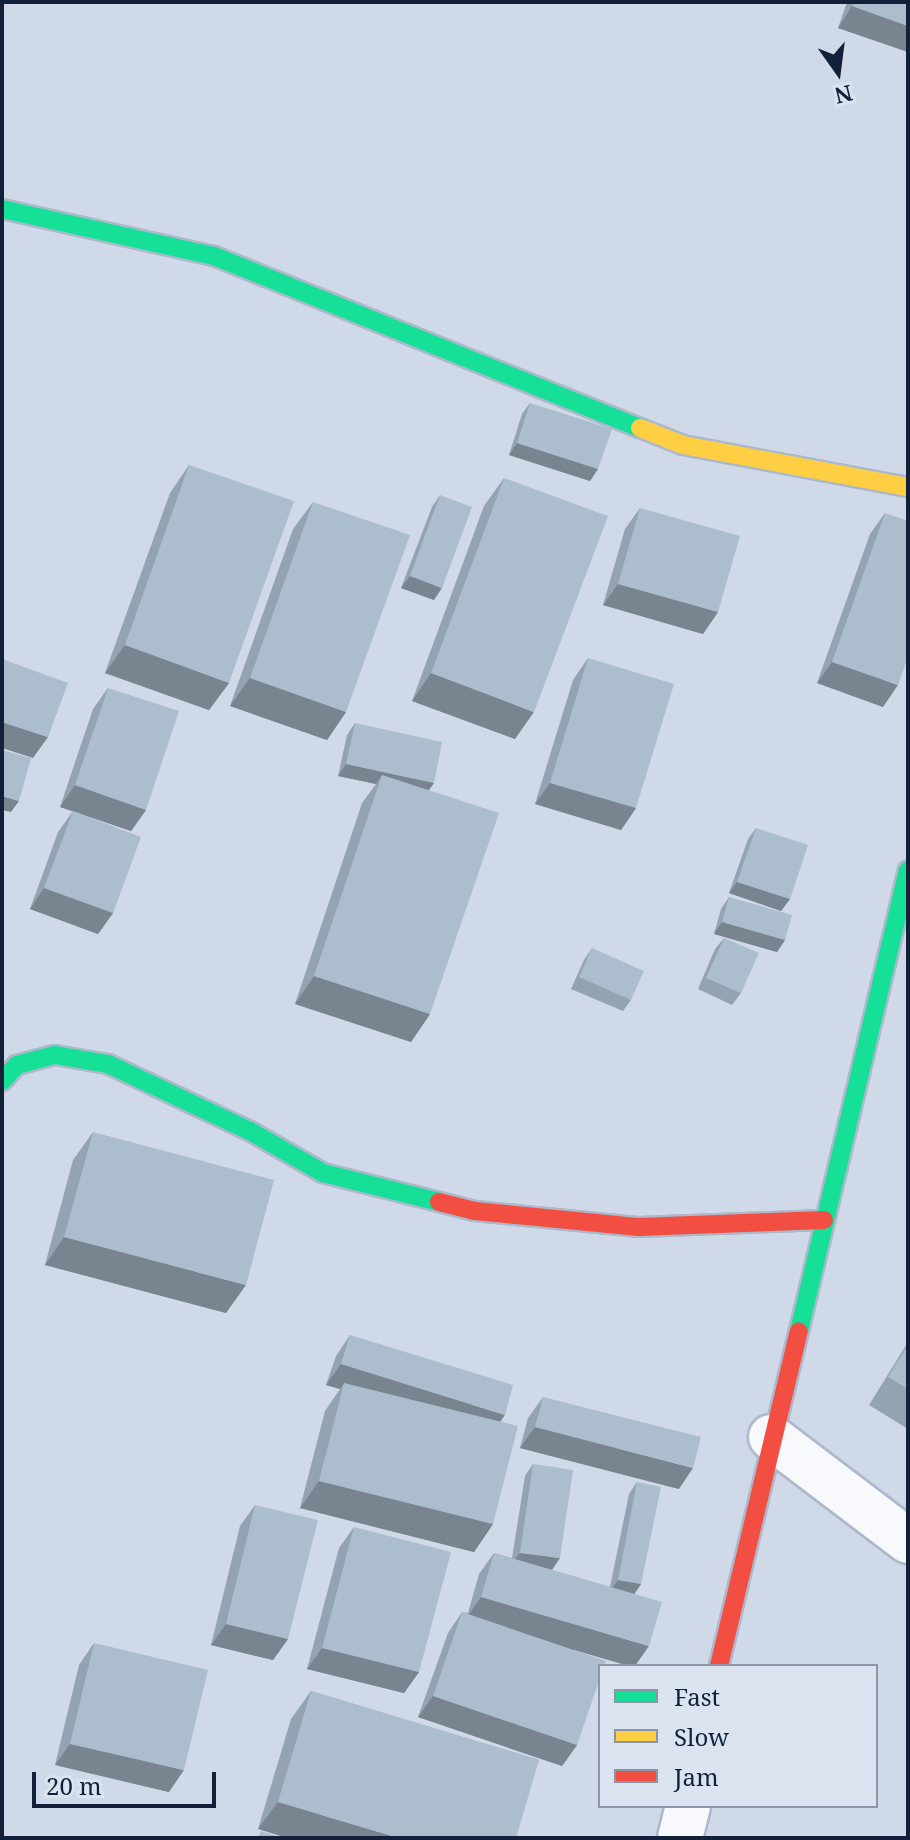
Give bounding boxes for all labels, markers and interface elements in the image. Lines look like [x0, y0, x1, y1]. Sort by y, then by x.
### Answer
north arrow [798, 32, 878, 112]
text: N [832, 79, 856, 112]
legend [598, 1664, 878, 1808]
text: Fast [674, 1680, 720, 1713]
text: Slow [674, 1720, 729, 1753]
scale bar [36, 1756, 220, 1806]
text: Jam [674, 1760, 719, 1793]
text: 20 m [46, 1769, 102, 1802]

